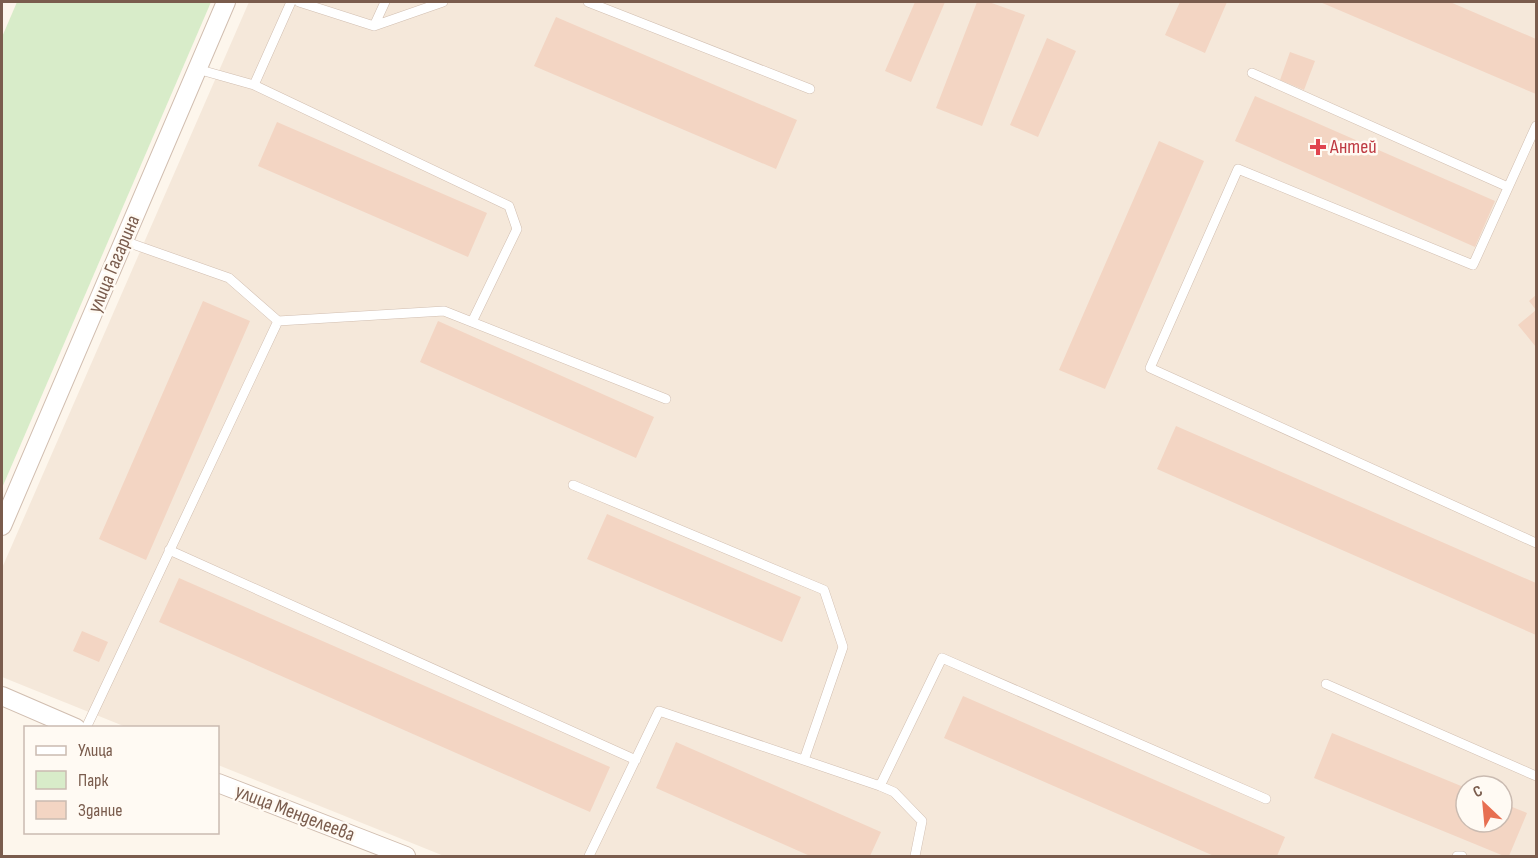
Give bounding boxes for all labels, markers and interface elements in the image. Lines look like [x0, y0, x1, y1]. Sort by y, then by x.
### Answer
place label: Антей [1329, 135, 1377, 159]
marker: Антей [1311, 140, 1325, 154]
street label: улица Гагарина [83, 212, 145, 316]
legend [24, 726, 219, 834]
text: Улица [78, 740, 113, 761]
text: Парк [78, 770, 109, 791]
north arrow [1454, 774, 1514, 834]
street label: улица Менделеева [232, 779, 358, 847]
text: С [1470, 782, 1486, 802]
text: Здание [78, 800, 123, 821]

